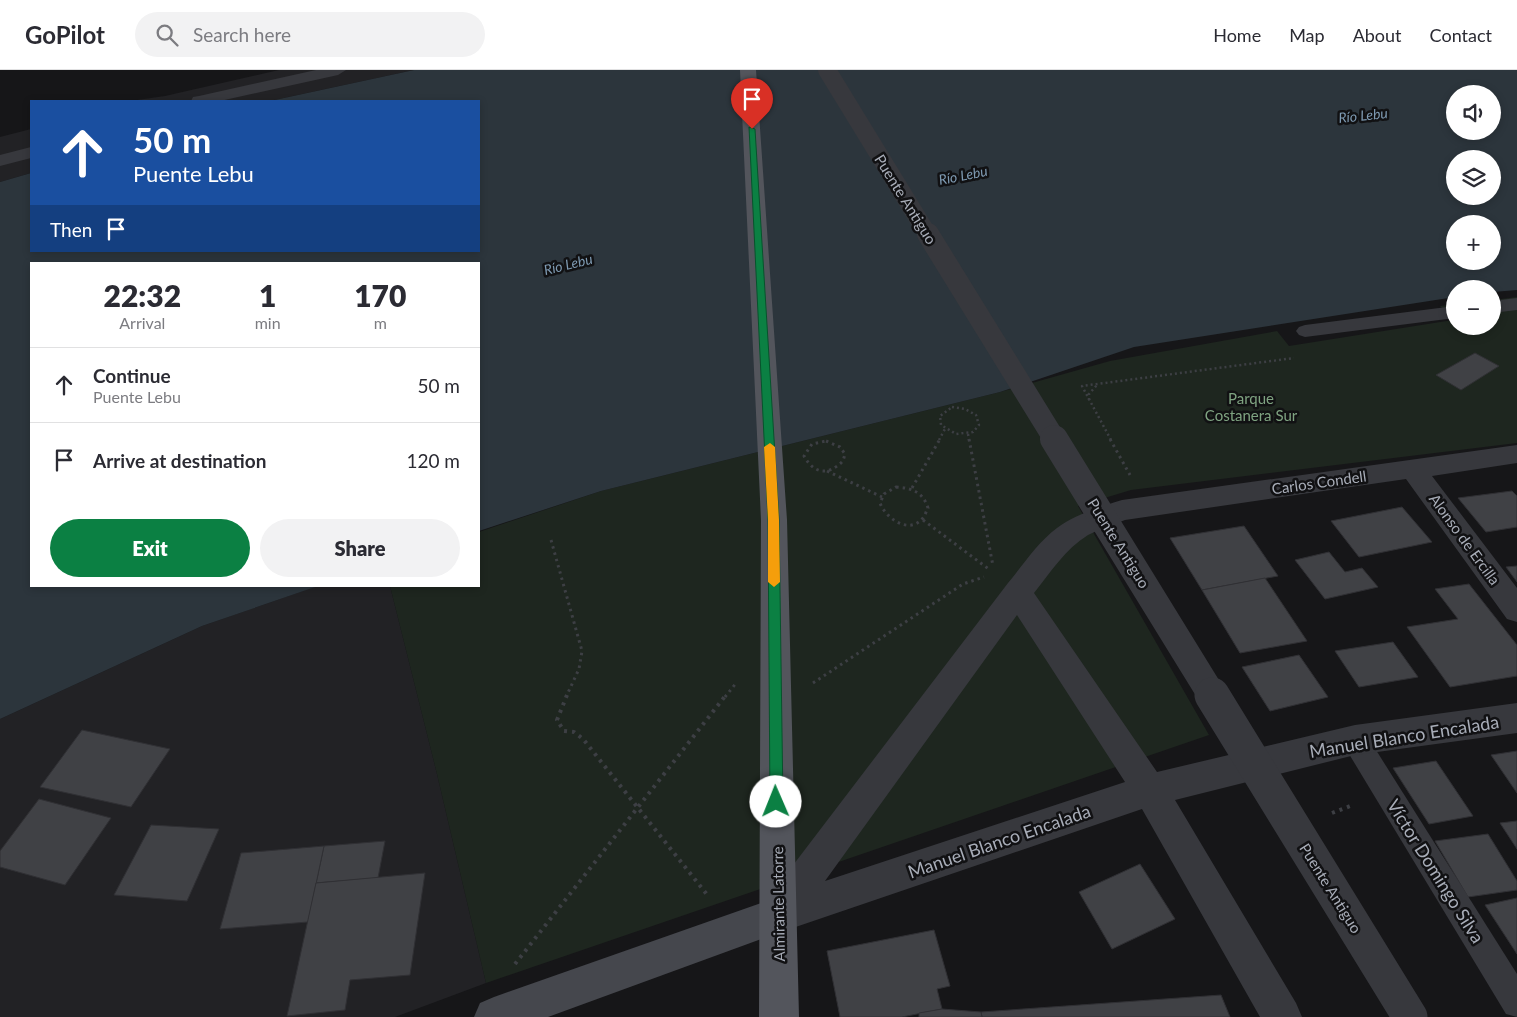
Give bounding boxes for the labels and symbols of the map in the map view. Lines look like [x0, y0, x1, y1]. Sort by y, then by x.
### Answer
pin [731, 78, 773, 129]
water label: Río Lebu [1338, 104, 1388, 126]
street label: Puente Antiguo [871, 151, 941, 247]
water label: Río Lebu [937, 162, 989, 188]
water label: Río Lebu [542, 250, 594, 278]
park label: Parque Costanera Sur [1205, 389, 1298, 424]
street label: Carlos Condell [1270, 466, 1368, 498]
street label: Alonso de Ercilla [1426, 490, 1504, 588]
street label: Puente Antiguo [1084, 495, 1154, 591]
street label: Manuel Blanco Encalada [1308, 710, 1500, 762]
position arrow [749, 775, 801, 827]
street label: Víctor Domingo Silva [1383, 795, 1489, 947]
street label: Manuel Blanco Encalada [905, 799, 1093, 883]
street label: Puente Antiguo [1296, 840, 1366, 936]
street label: Almirante Latorre [768, 846, 788, 962]

